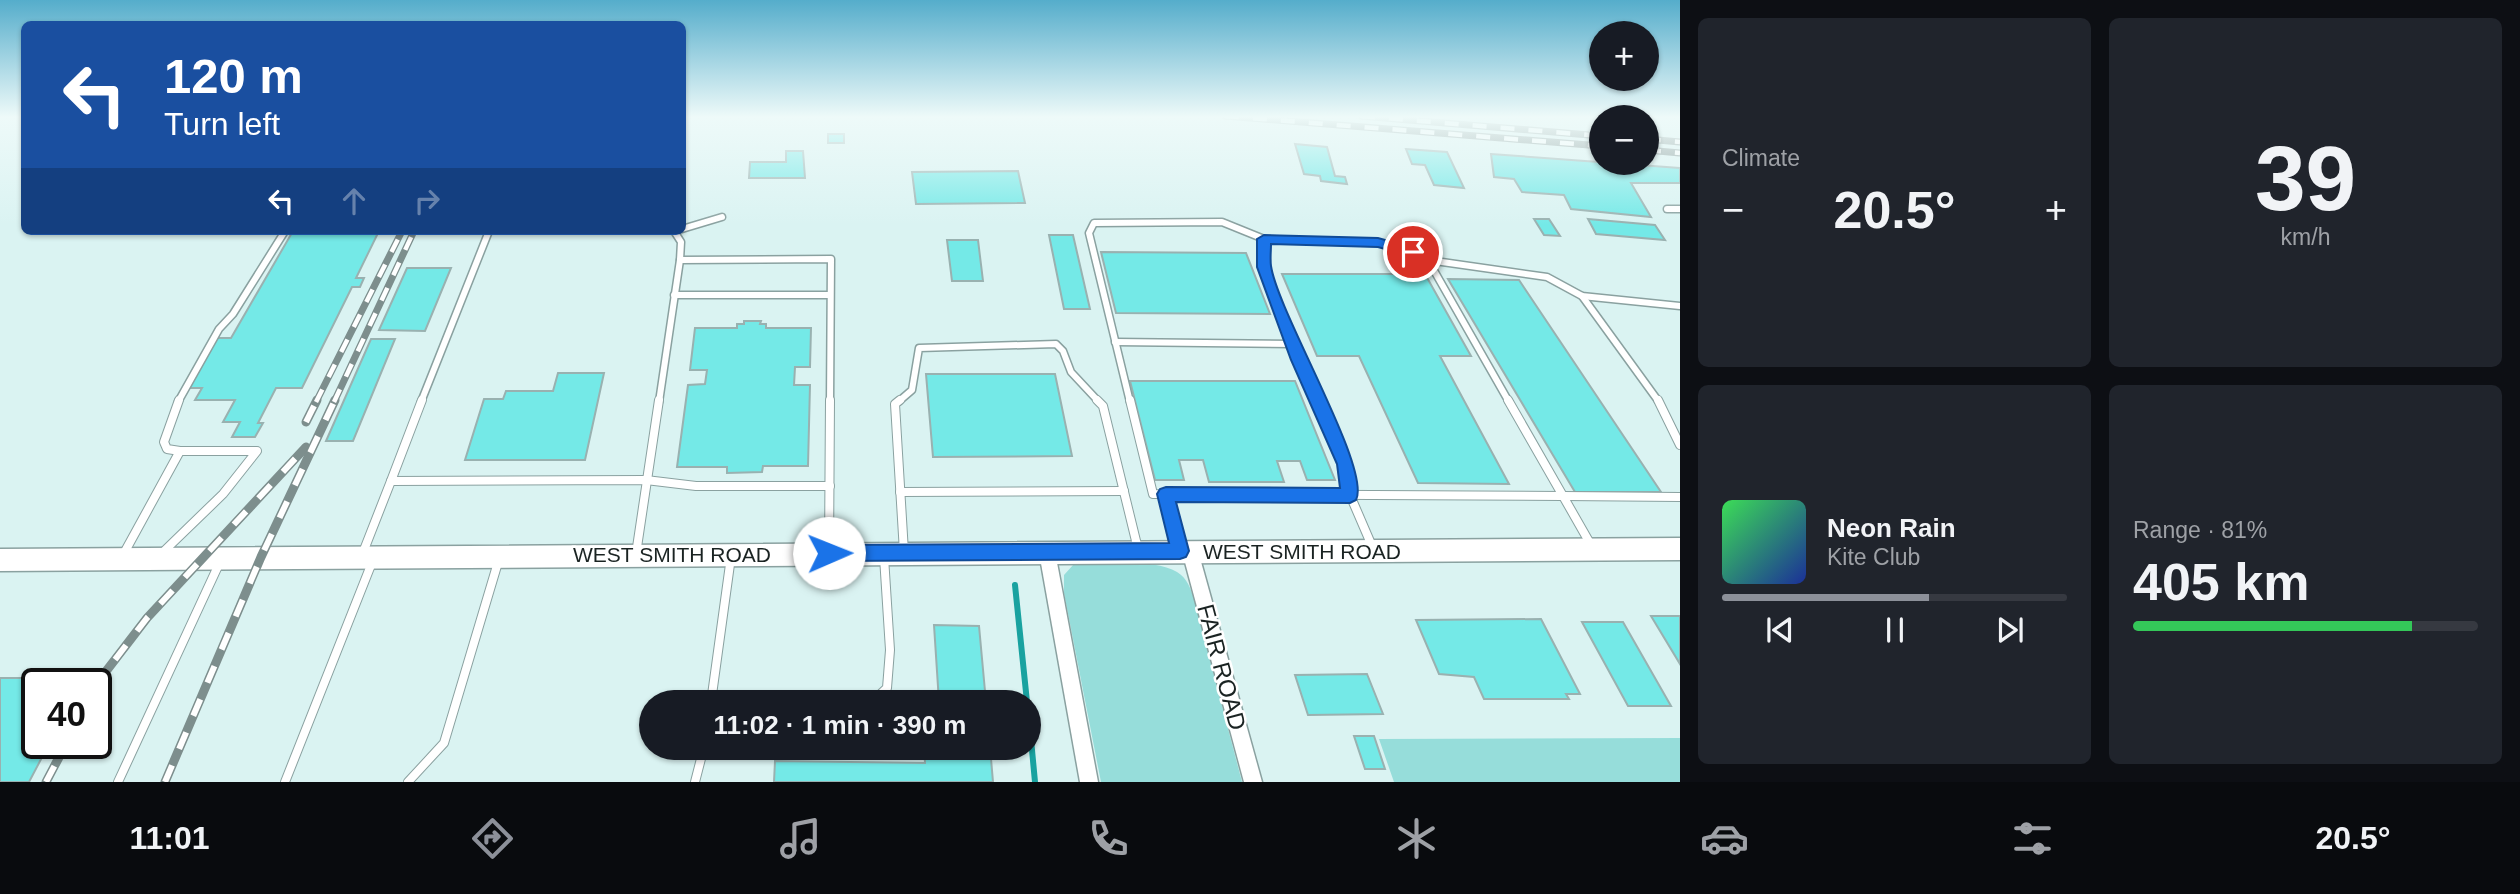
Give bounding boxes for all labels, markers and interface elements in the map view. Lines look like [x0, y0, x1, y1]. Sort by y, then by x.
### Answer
map controls [1589, 21, 1659, 175]
button: + [1589, 21, 1659, 91]
icon: left [49, 49, 140, 140]
text: 120 m [164, 49, 303, 103]
button: − [1589, 105, 1659, 175]
text: Turn left [164, 106, 280, 142]
text: 39 [2255, 128, 2356, 229]
text: Climate [1722, 145, 1800, 171]
text: 20.5° [1833, 181, 1956, 239]
icon: left [262, 182, 300, 220]
icon: ahead [335, 182, 373, 220]
icon: right [408, 182, 446, 220]
text: − [1722, 189, 1744, 231]
text: + [2045, 189, 2067, 231]
pin [1383, 222, 1443, 282]
text: km/h [2281, 224, 2330, 250]
icon: arrive [1394, 233, 1432, 271]
text: Neon Rain [1827, 513, 1956, 543]
position arrow [792, 516, 866, 590]
text: Range · 81% [2133, 517, 2267, 543]
street label: WEST SMITH ROAD [1203, 540, 1401, 563]
street label: WEST SMITH ROAD [573, 543, 771, 566]
text: Kite Club [1827, 544, 1920, 570]
text: 405 km [2133, 553, 2309, 611]
street label: FAIR ROAD [1192, 601, 1252, 733]
icon: previous [1761, 611, 1799, 649]
icon: pause [1876, 611, 1914, 649]
icon: next [1991, 611, 2029, 649]
speed limit sign: 40 [21, 668, 112, 759]
text: 11:02 · 1 min · 390 m [714, 710, 966, 740]
icon: directions [468, 814, 517, 863]
icon: music [776, 814, 825, 863]
icon: phone [1084, 814, 1133, 863]
icon: climate [1392, 814, 1441, 863]
icon: car [1700, 814, 1749, 863]
icon: filters [2008, 814, 2057, 863]
text: 11:01 [129, 820, 210, 856]
text: 20.5° [2315, 820, 2390, 856]

